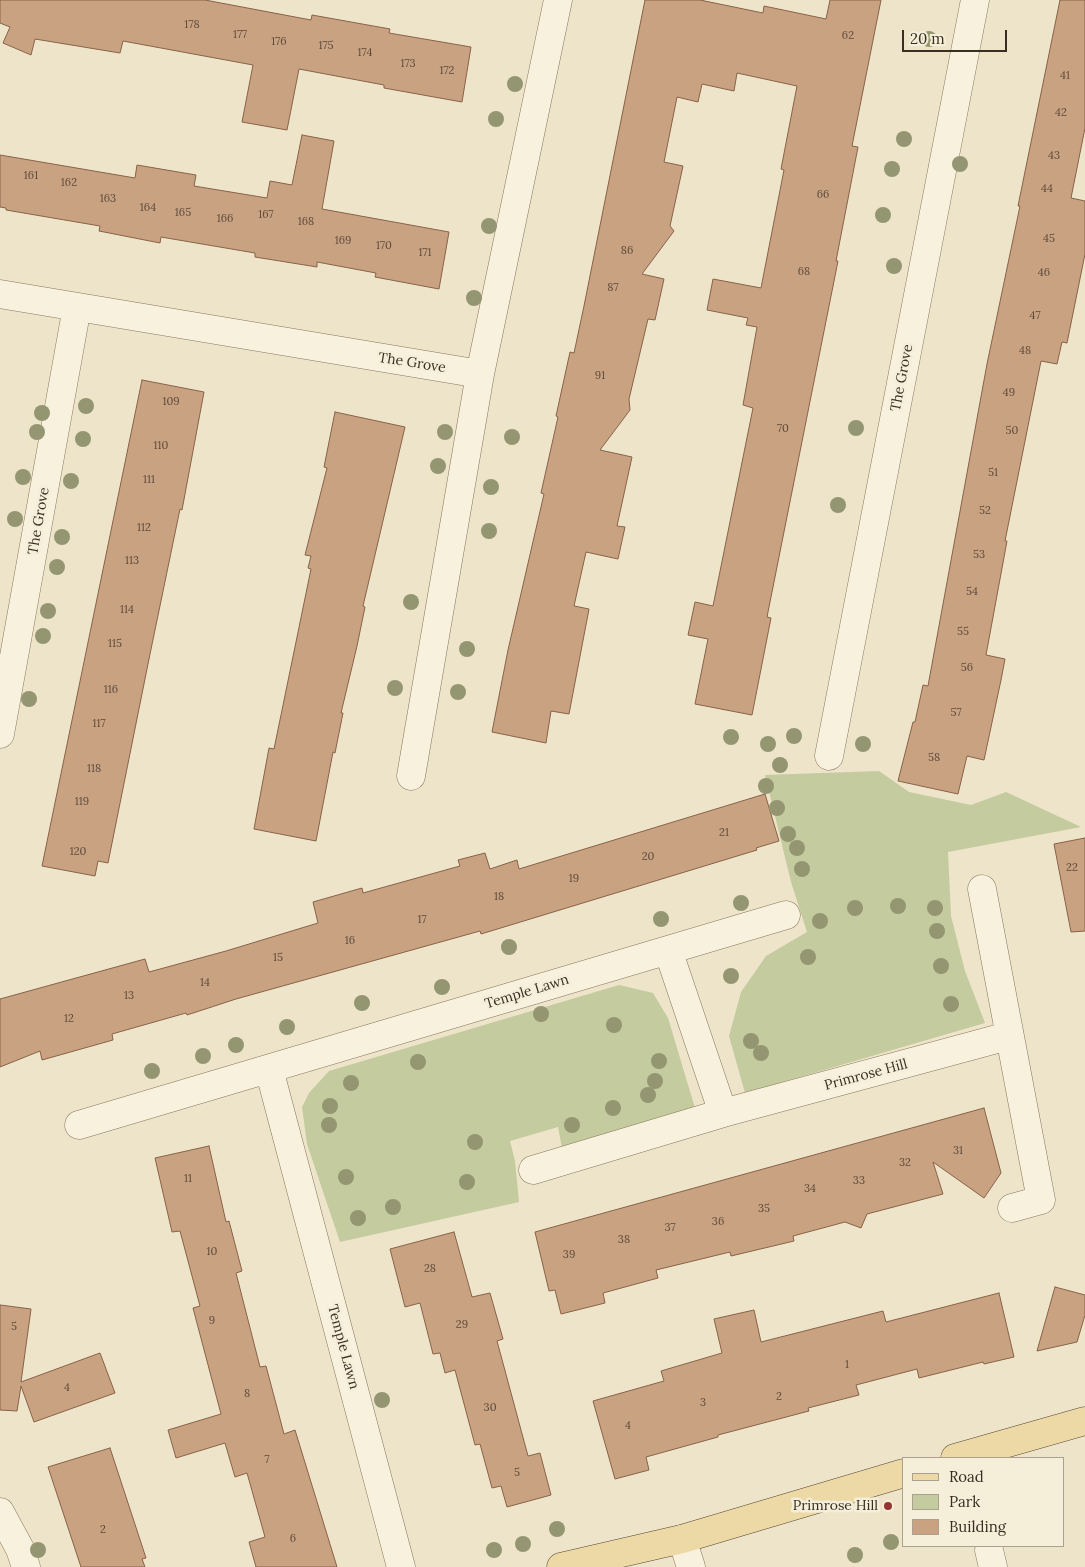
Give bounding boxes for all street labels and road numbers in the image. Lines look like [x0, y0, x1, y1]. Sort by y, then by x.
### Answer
street label: The Grove [887, 343, 917, 413]
street label: The Grove [377, 349, 447, 377]
street label: The Grove [25, 486, 53, 556]
street label: Temple Lawn [483, 971, 571, 1013]
street label: Primrose Hill [823, 1056, 909, 1094]
street label: Temple Lawn [324, 1303, 362, 1391]

